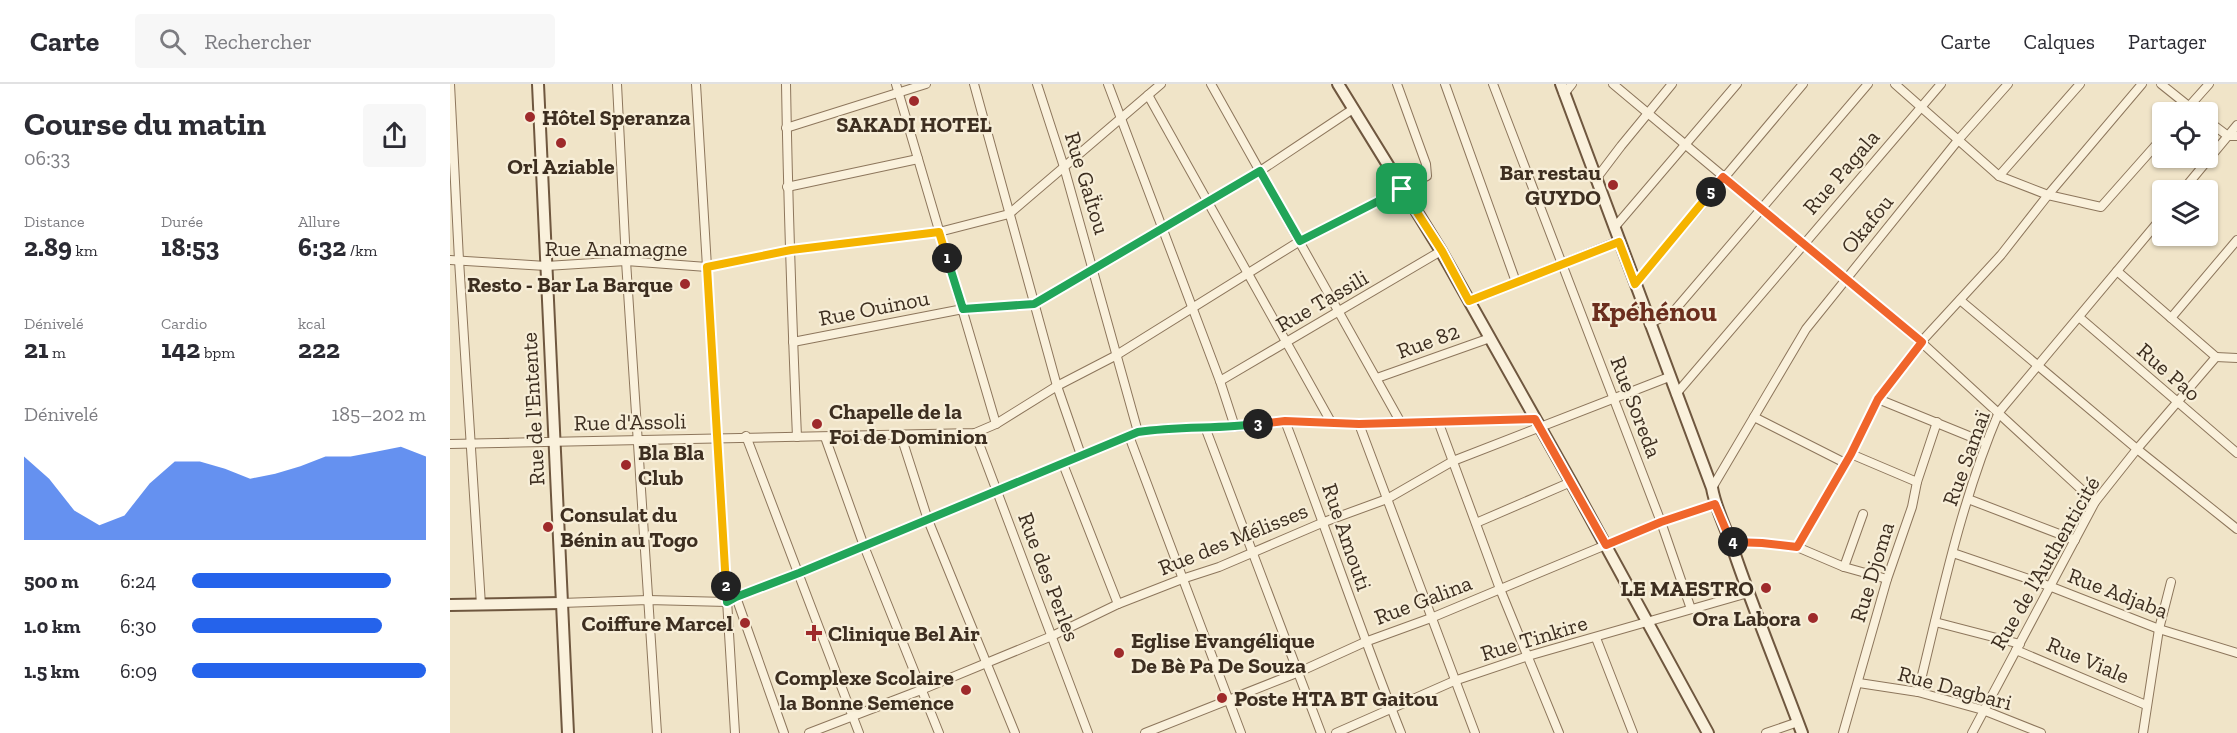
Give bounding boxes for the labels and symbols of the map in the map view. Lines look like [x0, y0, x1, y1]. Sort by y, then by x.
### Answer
marker: SAKADI HOTEL [907, 94, 921, 108]
place label: Hôtel Speranza [542, 104, 691, 131]
marker: Hôtel Speranza [523, 110, 537, 124]
place label: SAKADI HOTEL [836, 111, 992, 138]
street label: Rue Pagala [1797, 124, 1885, 220]
street label: Rue GaÏtou [1059, 129, 1116, 238]
marker: Orl Aziable [554, 136, 568, 150]
place label: Orl Aziable [507, 153, 615, 180]
place label: Bar restau GUYDO [1500, 159, 1601, 211]
pin [1376, 163, 1427, 214]
pin: 5 [1696, 177, 1726, 207]
marker: Bar restau GUYDO [1606, 178, 1620, 192]
street label: Okafou [1835, 188, 1899, 259]
street label: Rue Anamagne [545, 235, 687, 262]
pin: 1 [932, 243, 962, 273]
street label: Rue Tassili [1271, 264, 1373, 338]
place label: Resto - Bar La Barque [467, 271, 673, 298]
marker: Resto - Bar La Barque [678, 277, 692, 291]
street label: Rue Ouinou [816, 284, 932, 332]
district label: Kpéhénou [1591, 295, 1717, 328]
street label: Rue 82 [1393, 317, 1463, 365]
street label: Rue de l'Entente [515, 332, 551, 486]
street label: Rue Pao [2132, 337, 2206, 407]
street label: Rue Soreda [1604, 352, 1668, 462]
place label: Chapelle de la Foi de Dominion [829, 398, 988, 450]
street label: Rue Samaï [1936, 407, 1996, 509]
street label: Rue d'Assoli [573, 408, 687, 436]
pin: 3 [1243, 409, 1273, 439]
marker: Chapelle de la Foi de Dominion [810, 417, 824, 431]
place label: Bla Bla Club [638, 439, 704, 491]
marker: Bla Bla Club [619, 458, 633, 472]
street label: Rue de l'Authenticité [1984, 471, 2106, 655]
street label: Rue Amouti [1316, 480, 1378, 594]
street label: Rue des Mélisses [1154, 497, 1312, 581]
place label: Consulat du Bénin au Togo [560, 501, 699, 553]
street label: Rue des Perles [1012, 509, 1086, 645]
street label: Rue Djoma [1844, 518, 1900, 625]
marker: Consulat du Bénin au Togo [541, 520, 555, 534]
pin: 4 [1718, 527, 1748, 557]
street label: Rue Adjaba [2064, 562, 2172, 625]
street label: Rue Galina [1370, 569, 1476, 631]
pin: 2 [711, 571, 741, 601]
place label: LE MAESTRO [1620, 575, 1754, 602]
marker: LE MAESTRO [1759, 581, 1773, 595]
place label: Ora Labora [1693, 605, 1801, 632]
street label: Rue Tinkire [1477, 609, 1591, 667]
place label: Coiffure Marcel [582, 610, 733, 637]
marker: Ora Labora [1806, 611, 1820, 625]
marker: Coiffure Marcel [738, 616, 752, 630]
place label: Clinique Bel Air [828, 620, 980, 647]
marker: Clinique Bel Air [805, 624, 823, 642]
place label: Eglise Evangélique De Bè Pa De Souza [1131, 627, 1315, 679]
street label: Rue Viale [2043, 631, 2133, 689]
marker: Eglise Evangélique De Bè Pa De Souza [1112, 646, 1126, 660]
street label: Rue Dagbari [1895, 660, 2015, 716]
place label: Complexe Scolaire la Bonne Semence [775, 664, 954, 716]
marker: Complexe Scolaire la Bonne Semence [959, 683, 973, 697]
place label: Poste HTA BT Gaitou [1234, 685, 1438, 712]
marker: Poste HTA BT Gaitou [1215, 691, 1229, 705]

